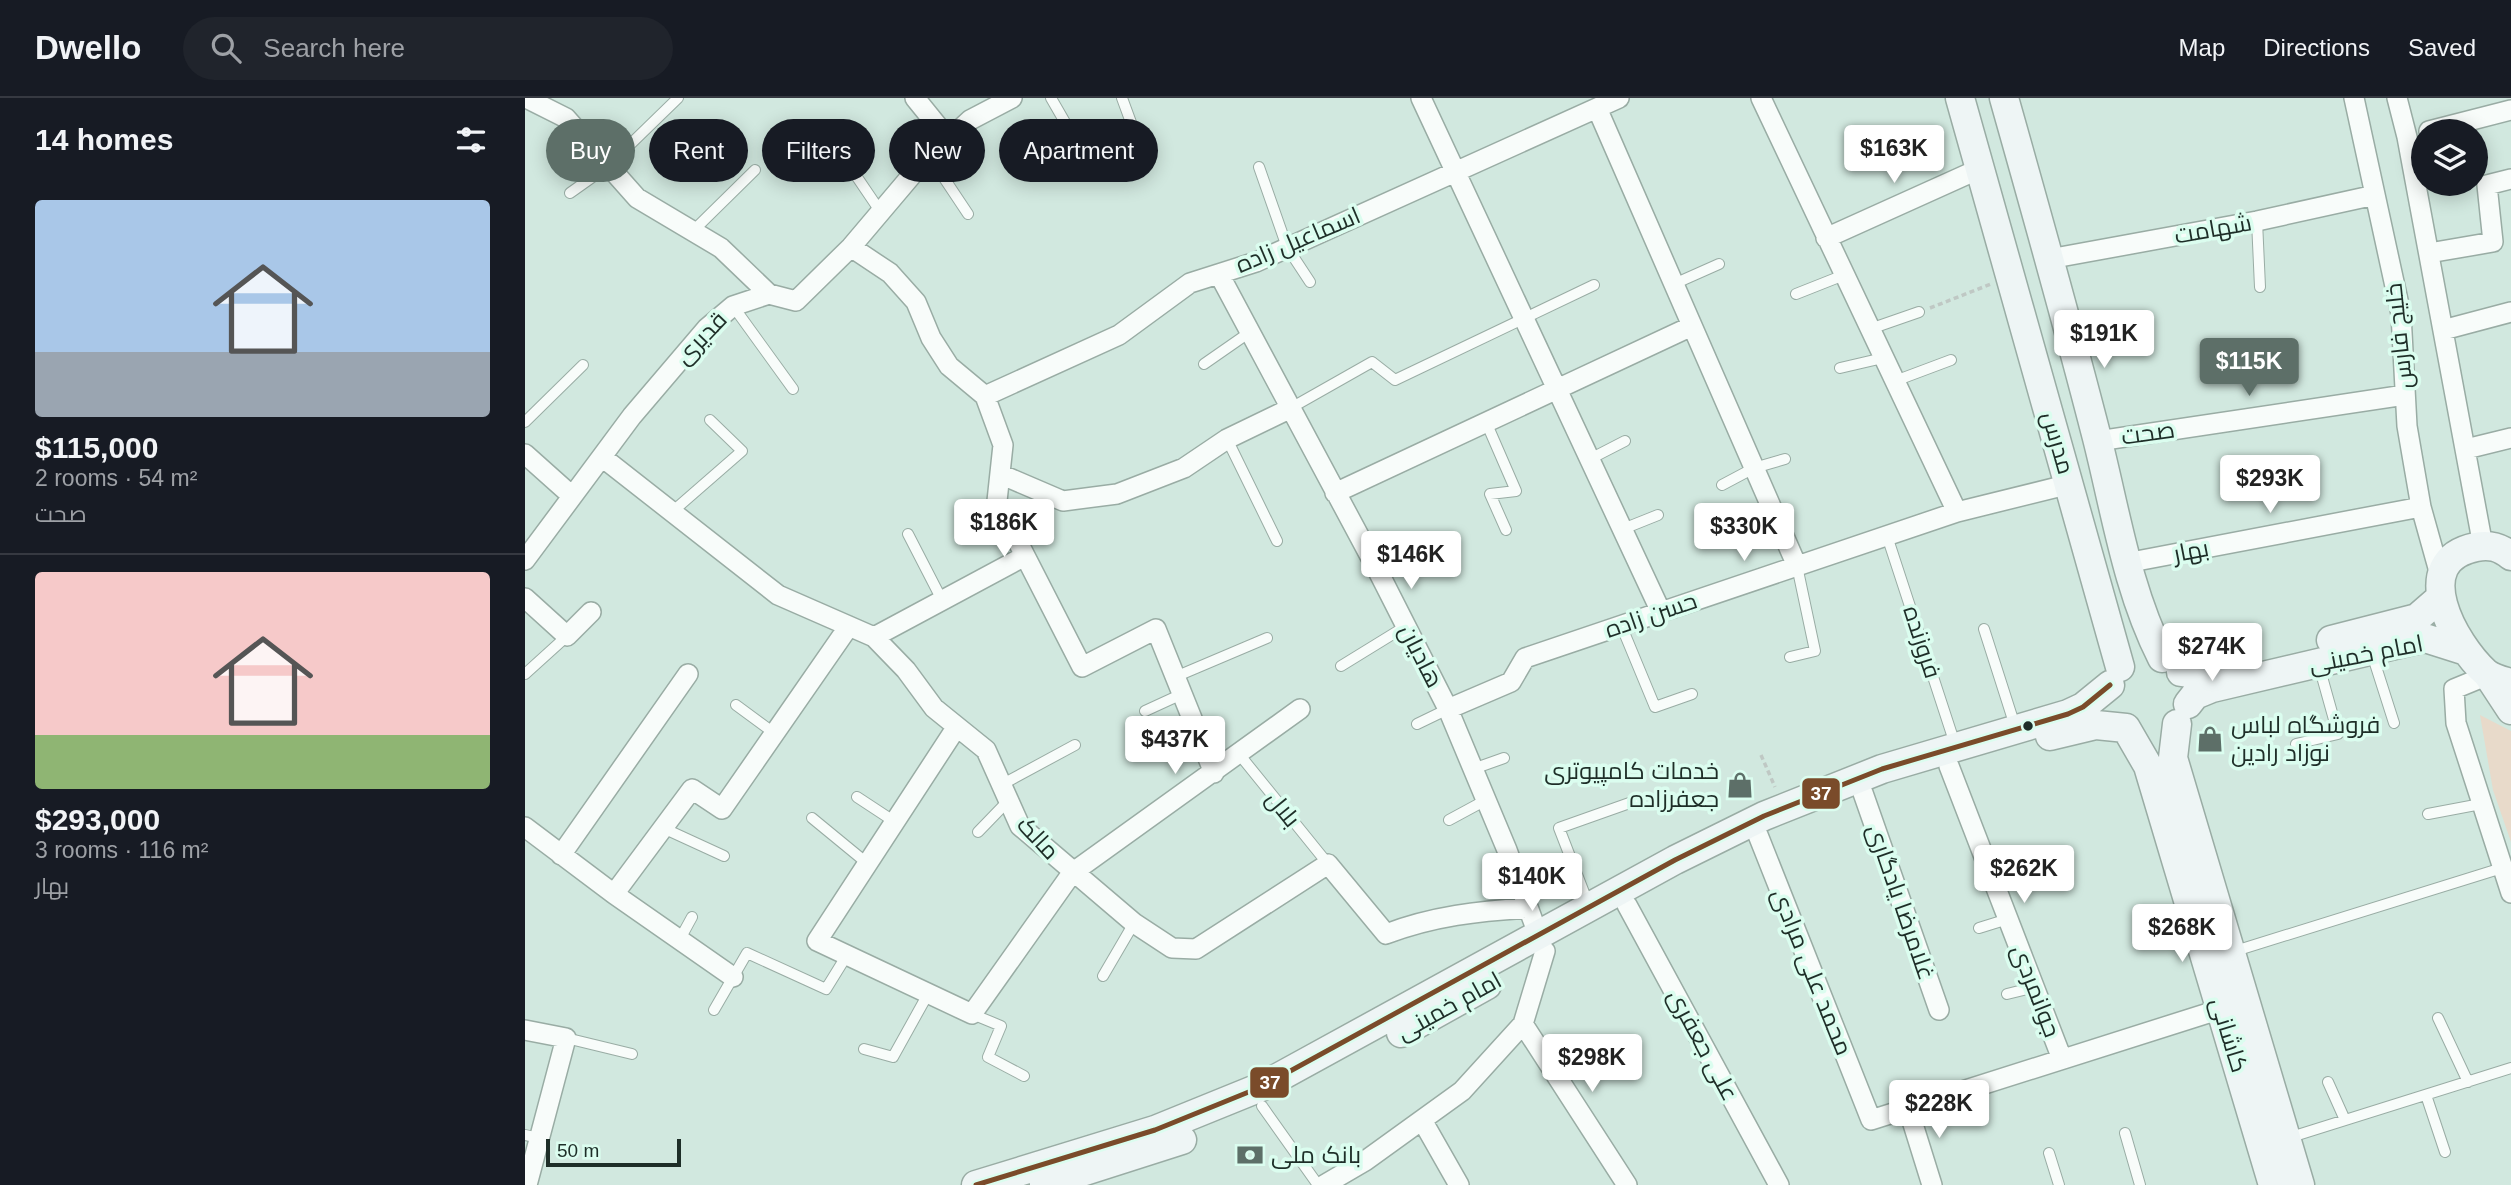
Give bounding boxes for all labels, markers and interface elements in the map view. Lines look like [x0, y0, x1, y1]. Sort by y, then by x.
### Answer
search box [183, 17, 673, 80]
text: Dwello [35, 29, 141, 66]
icon: search [207, 29, 245, 67]
text: Search here [263, 33, 405, 63]
text: Map [2179, 34, 2225, 61]
text: Directions [2263, 34, 2370, 61]
text: Saved [2408, 34, 2476, 61]
chip: Buy [546, 119, 635, 182]
chip: Rent [649, 119, 748, 182]
chip: Filters [762, 119, 875, 182]
chip: New [889, 119, 985, 182]
chip: Apartment [999, 119, 1158, 182]
map controls [2411, 119, 2488, 196]
button: layers [2411, 119, 2488, 196]
icon: filters [452, 121, 490, 159]
text: 14 homes [35, 123, 173, 156]
pin: $163K [1845, 126, 1943, 185]
text: $163K [1860, 135, 1928, 161]
street label: اسماعیل زاده [1231, 201, 1365, 279]
street label: شهامت [2172, 208, 2254, 250]
icon: home [200, 246, 326, 372]
street label: خلیج فارس [2380, 281, 2420, 390]
street label: قدیری [669, 306, 733, 370]
pin: $191K [2055, 310, 2153, 370]
text: $191K [2070, 320, 2138, 346]
pin: $115K [2200, 338, 2298, 398]
text: $115K [2216, 348, 2282, 374]
street label: مدرس [2036, 409, 2080, 477]
street label: صحت [2119, 415, 2176, 450]
text: $115,000 [35, 431, 158, 464]
pin: $293K [2221, 456, 2319, 515]
text: 2 rooms · 54 m² [35, 465, 197, 491]
text: $293K [2236, 465, 2304, 491]
pin: $186K [955, 500, 1053, 559]
text: صحت [35, 501, 87, 527]
pin: $330K [1695, 504, 1793, 563]
text: $186K [970, 509, 1038, 535]
text: $330K [1710, 513, 1778, 539]
pin: $146K [1362, 532, 1460, 591]
street label: بهار [2169, 534, 2211, 569]
text: $146K [1377, 541, 1445, 567]
street label: حسن زاده [1601, 586, 1701, 644]
street label: فروزنده [1898, 602, 1947, 681]
icon: home [200, 618, 326, 744]
street label: هادیان [1393, 620, 1449, 692]
pin: $274K [2163, 624, 2261, 683]
street label: امام خمینی [2307, 629, 2426, 681]
text: $274K [2178, 633, 2246, 659]
place label: فروشگاه لباس نوزاد رادین [2231, 711, 2380, 767]
pin: $437K [1126, 716, 1224, 776]
unlabelled marker [2021, 719, 2035, 733]
shop icon: فروشگاه لباس نوزاد رادین [2195, 724, 2225, 754]
text: $437K [1141, 726, 1209, 752]
place label: خدمات کامپیوتری جعفرزاده [1544, 757, 1719, 812]
shop icon: خدمات کامپیوتری جعفرزاده [1725, 770, 1755, 800]
line badge: 37 [1801, 777, 1841, 810]
text: 37 [1810, 783, 1832, 804]
street label: بلال [1260, 785, 1306, 833]
text: $293,000 [35, 803, 160, 836]
street label: مالک [1012, 811, 1065, 865]
street label: غلامرضا یادگاری [1861, 821, 1941, 983]
text: 3 rooms · 116 m² [35, 837, 208, 863]
pin: $262K [1975, 846, 2073, 905]
pin: $140K [1483, 854, 1581, 913]
text: $262K [1990, 855, 2058, 881]
text: $140K [1498, 863, 1566, 889]
text: بهار [35, 873, 69, 899]
street label: محمد علی مرادی [1766, 885, 1858, 1059]
pin: $268K [2133, 904, 2231, 964]
text: $268K [2148, 914, 2216, 940]
street label: جوانمردی [2006, 941, 2066, 1041]
street label: امام خمینی [1392, 966, 1507, 1048]
street label: علی جعفری [1662, 985, 1744, 1105]
street label: کاشانی [2204, 994, 2254, 1076]
pin: $298K [1543, 1034, 1641, 1094]
text: $298K [1558, 1044, 1626, 1070]
line badge: 37 [1249, 1066, 1290, 1099]
text: 37 [1259, 1072, 1281, 1093]
pin: $228K [1890, 1080, 1988, 1140]
text: $228K [1905, 1090, 1973, 1116]
scale bar [546, 1136, 681, 1168]
text: 50 m [557, 1140, 599, 1161]
bank icon: بانک ملی [1235, 1140, 1265, 1170]
place label: بانک ملی [1271, 1141, 1361, 1169]

